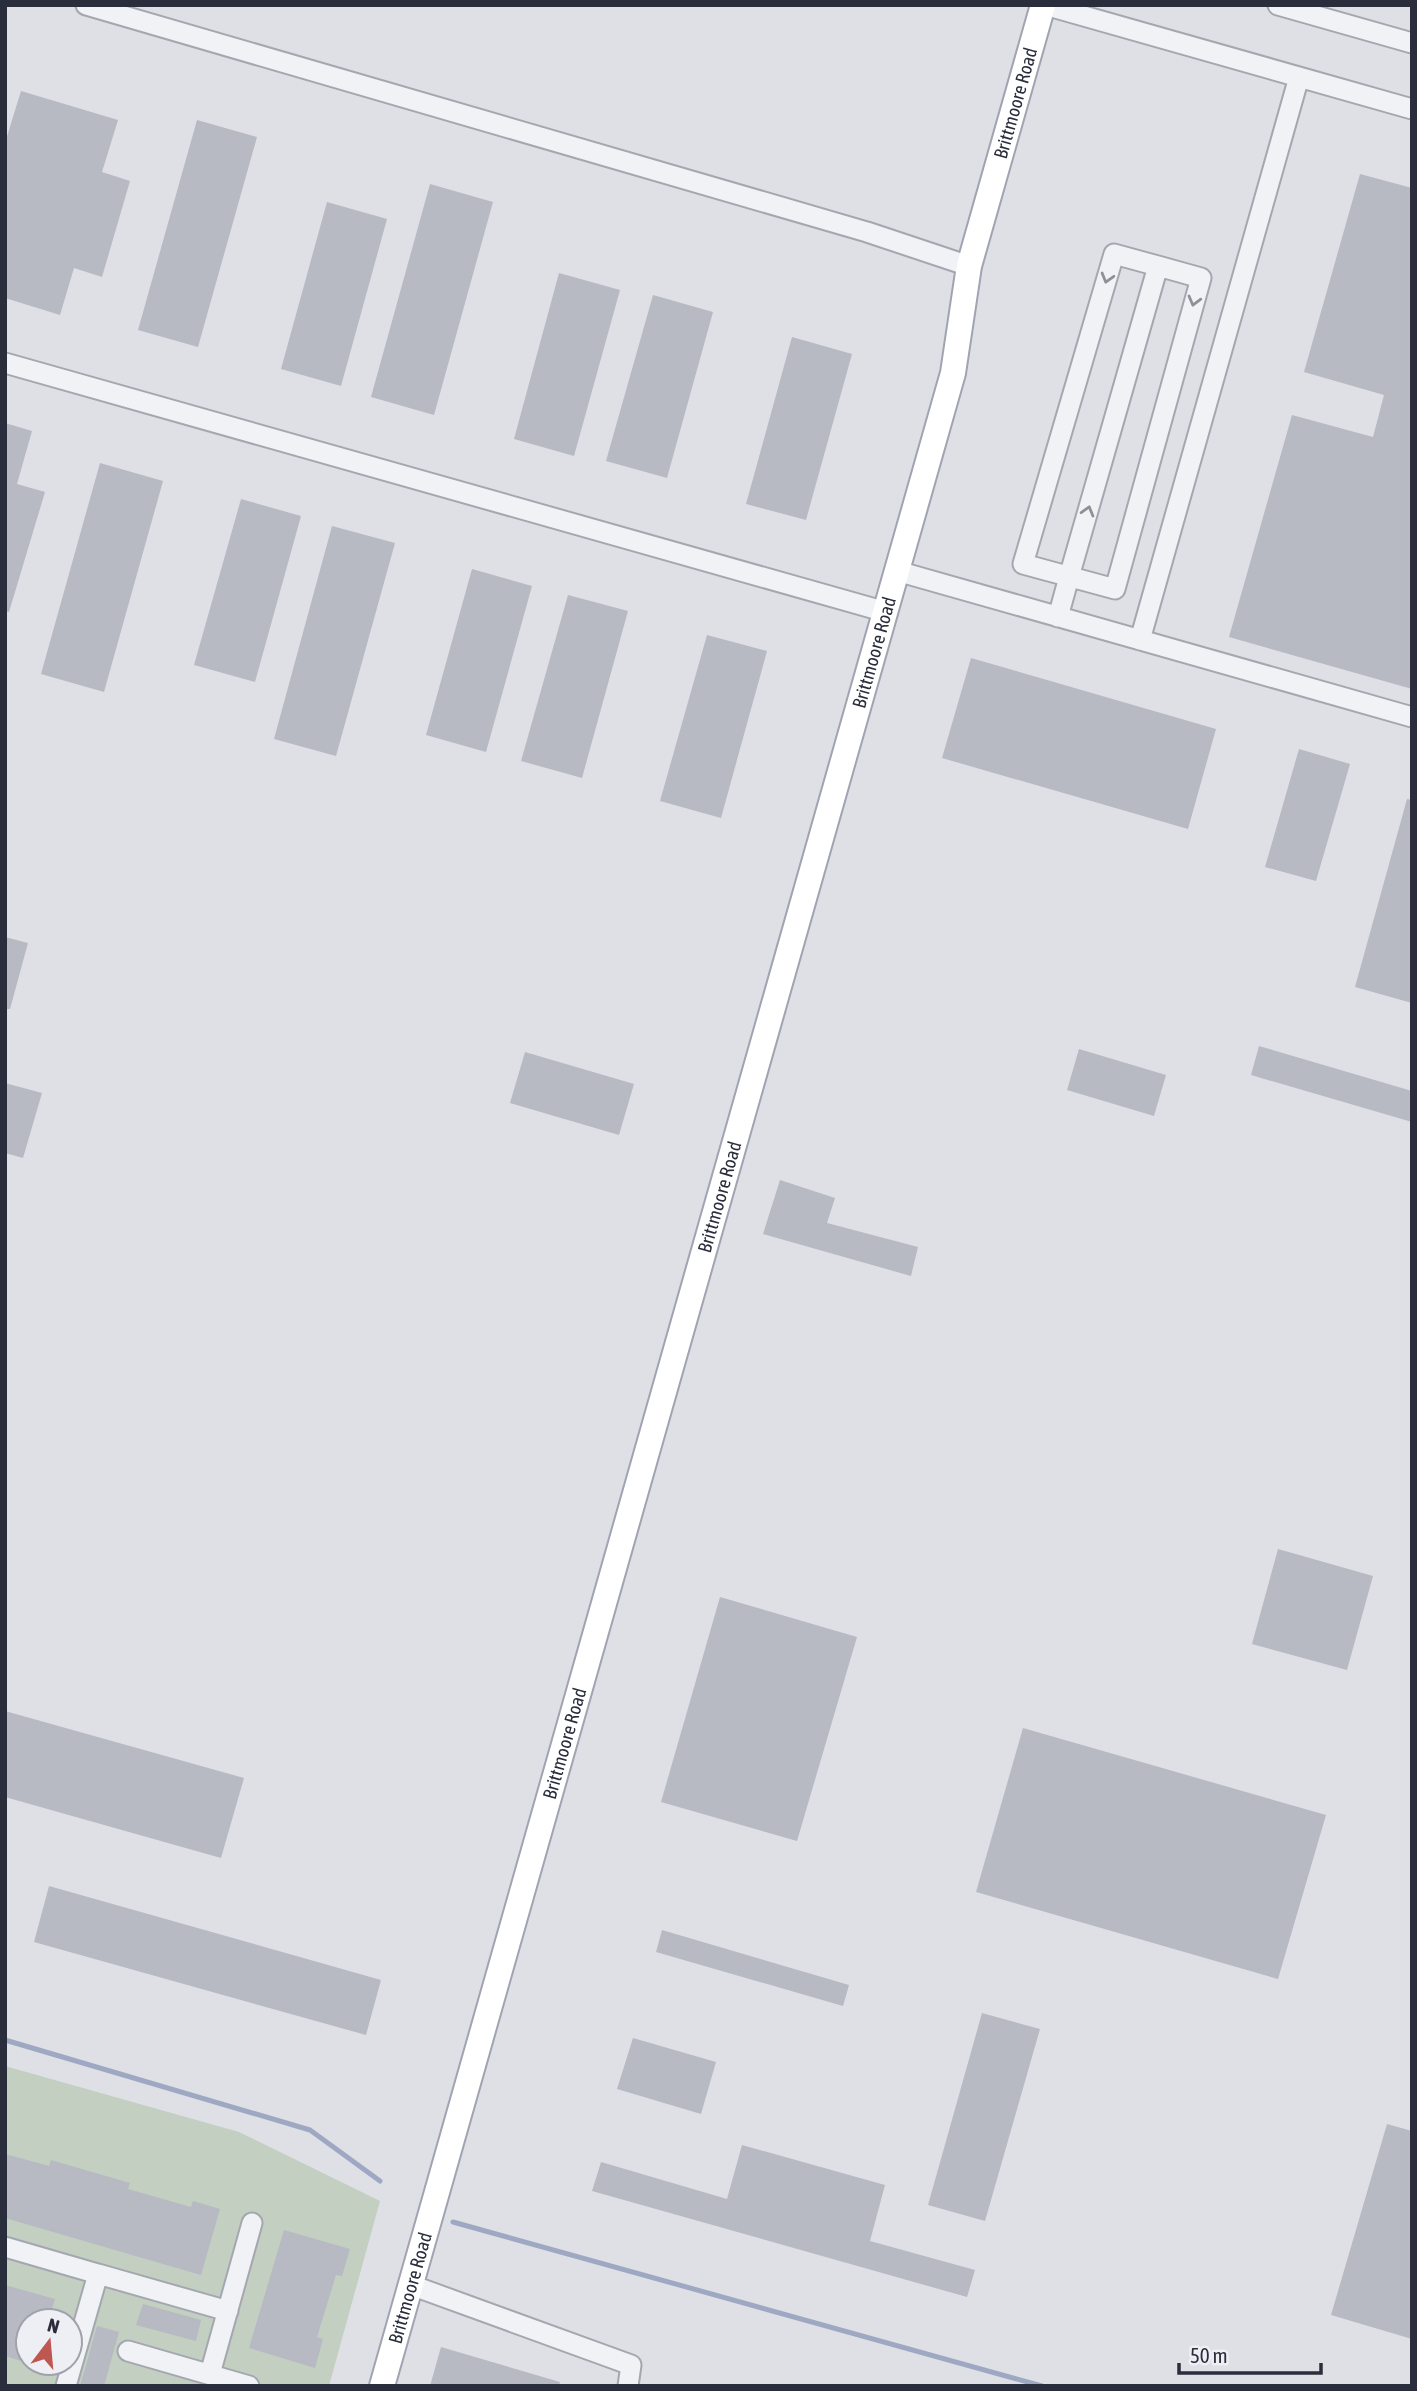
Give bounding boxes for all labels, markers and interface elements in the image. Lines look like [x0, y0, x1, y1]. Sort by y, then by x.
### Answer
street label: Brittmoore Road [989, 45, 1041, 161]
one-way arrow [1100, 272, 1115, 284]
one-way arrow [1188, 295, 1203, 307]
one-way arrow [1080, 505, 1094, 517]
street label: Brittmoore Road [848, 594, 900, 711]
street label: Brittmoore Road [693, 1139, 746, 1255]
street label: Brittmoore Road [538, 1685, 591, 1802]
street label: Brittmoore Road [384, 2230, 436, 2346]
north arrow [14, 2307, 84, 2377]
text: N [45, 2314, 62, 2338]
scale bar [1179, 2332, 1321, 2376]
text: 50 m [1190, 2343, 1228, 2367]

